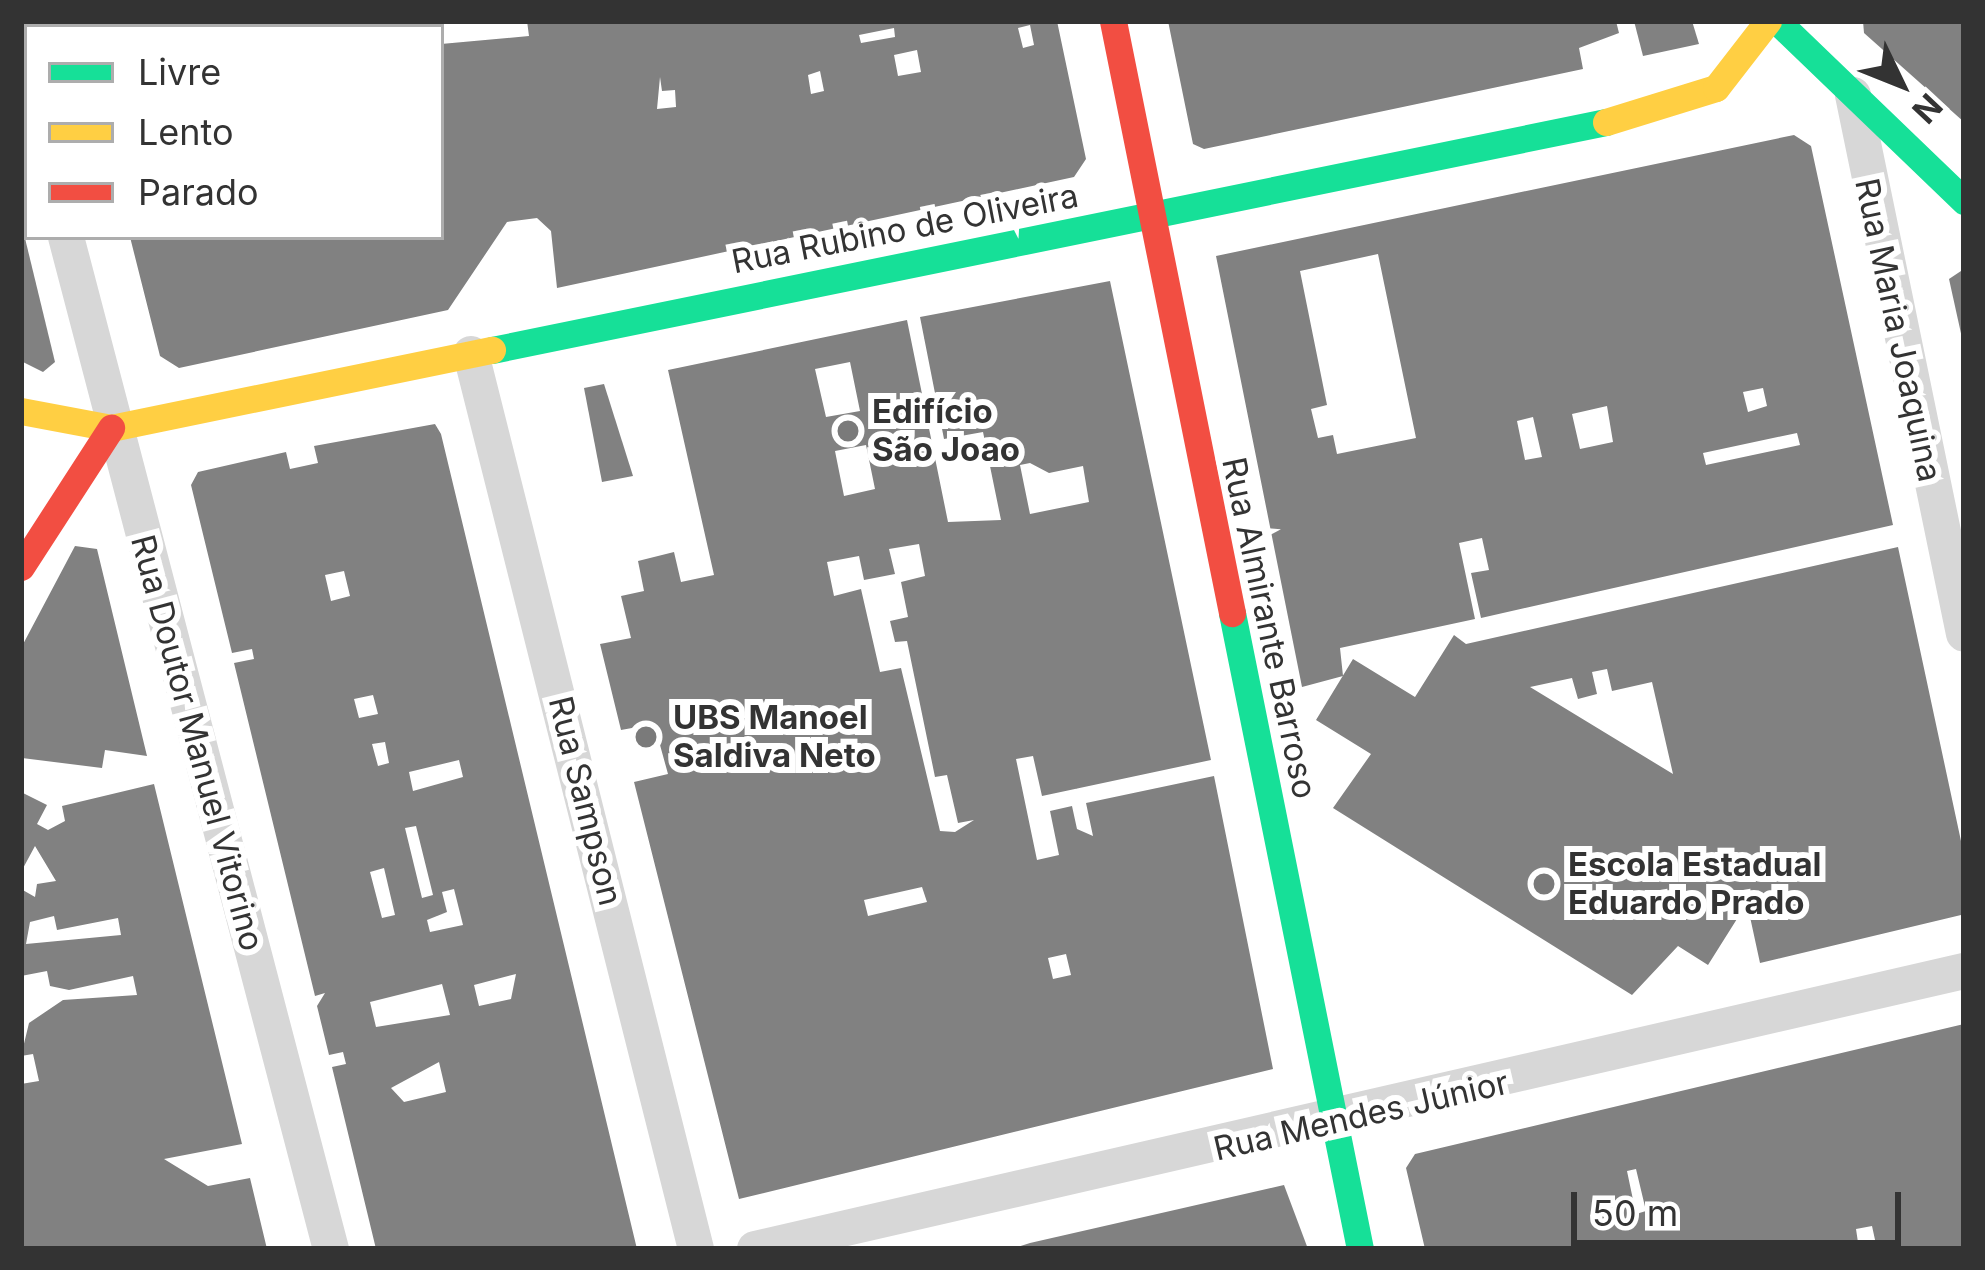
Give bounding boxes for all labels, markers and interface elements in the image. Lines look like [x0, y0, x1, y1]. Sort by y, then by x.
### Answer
legend [24, 24, 444, 240]
north arrow [1841, 24, 1961, 144]
text: Livre [138, 50, 221, 94]
text: N [1904, 86, 1951, 131]
text: Lento [138, 110, 234, 154]
text: Parado [138, 170, 259, 214]
street label: Rua Maria Joaquina [1847, 175, 1949, 485]
street label: Rua Rubino de Oliveira [728, 176, 1082, 282]
place label: Edifício São Joao [872, 392, 1020, 470]
marker: Edifício São Joao [835, 418, 861, 444]
street label: Rua Almirante Barroso [1213, 454, 1325, 802]
street label: Rua Doutor Manuel Vitorino [122, 531, 272, 955]
street label: Rua Sampson [540, 692, 630, 910]
place label: UBS Manoel Saldiva Neto [673, 698, 876, 776]
marker: UBS Manoel Saldiva Neto [630, 721, 662, 753]
place label: Escola Estadual Eduardo Prado [1568, 845, 1821, 923]
marker: Escola Estadual Eduardo Prado [1531, 871, 1557, 897]
street label: Rua Mendes Júnior [1210, 1063, 1512, 1169]
scale bar [1577, 1168, 1907, 1242]
text: 50 m [1592, 1191, 1678, 1235]

